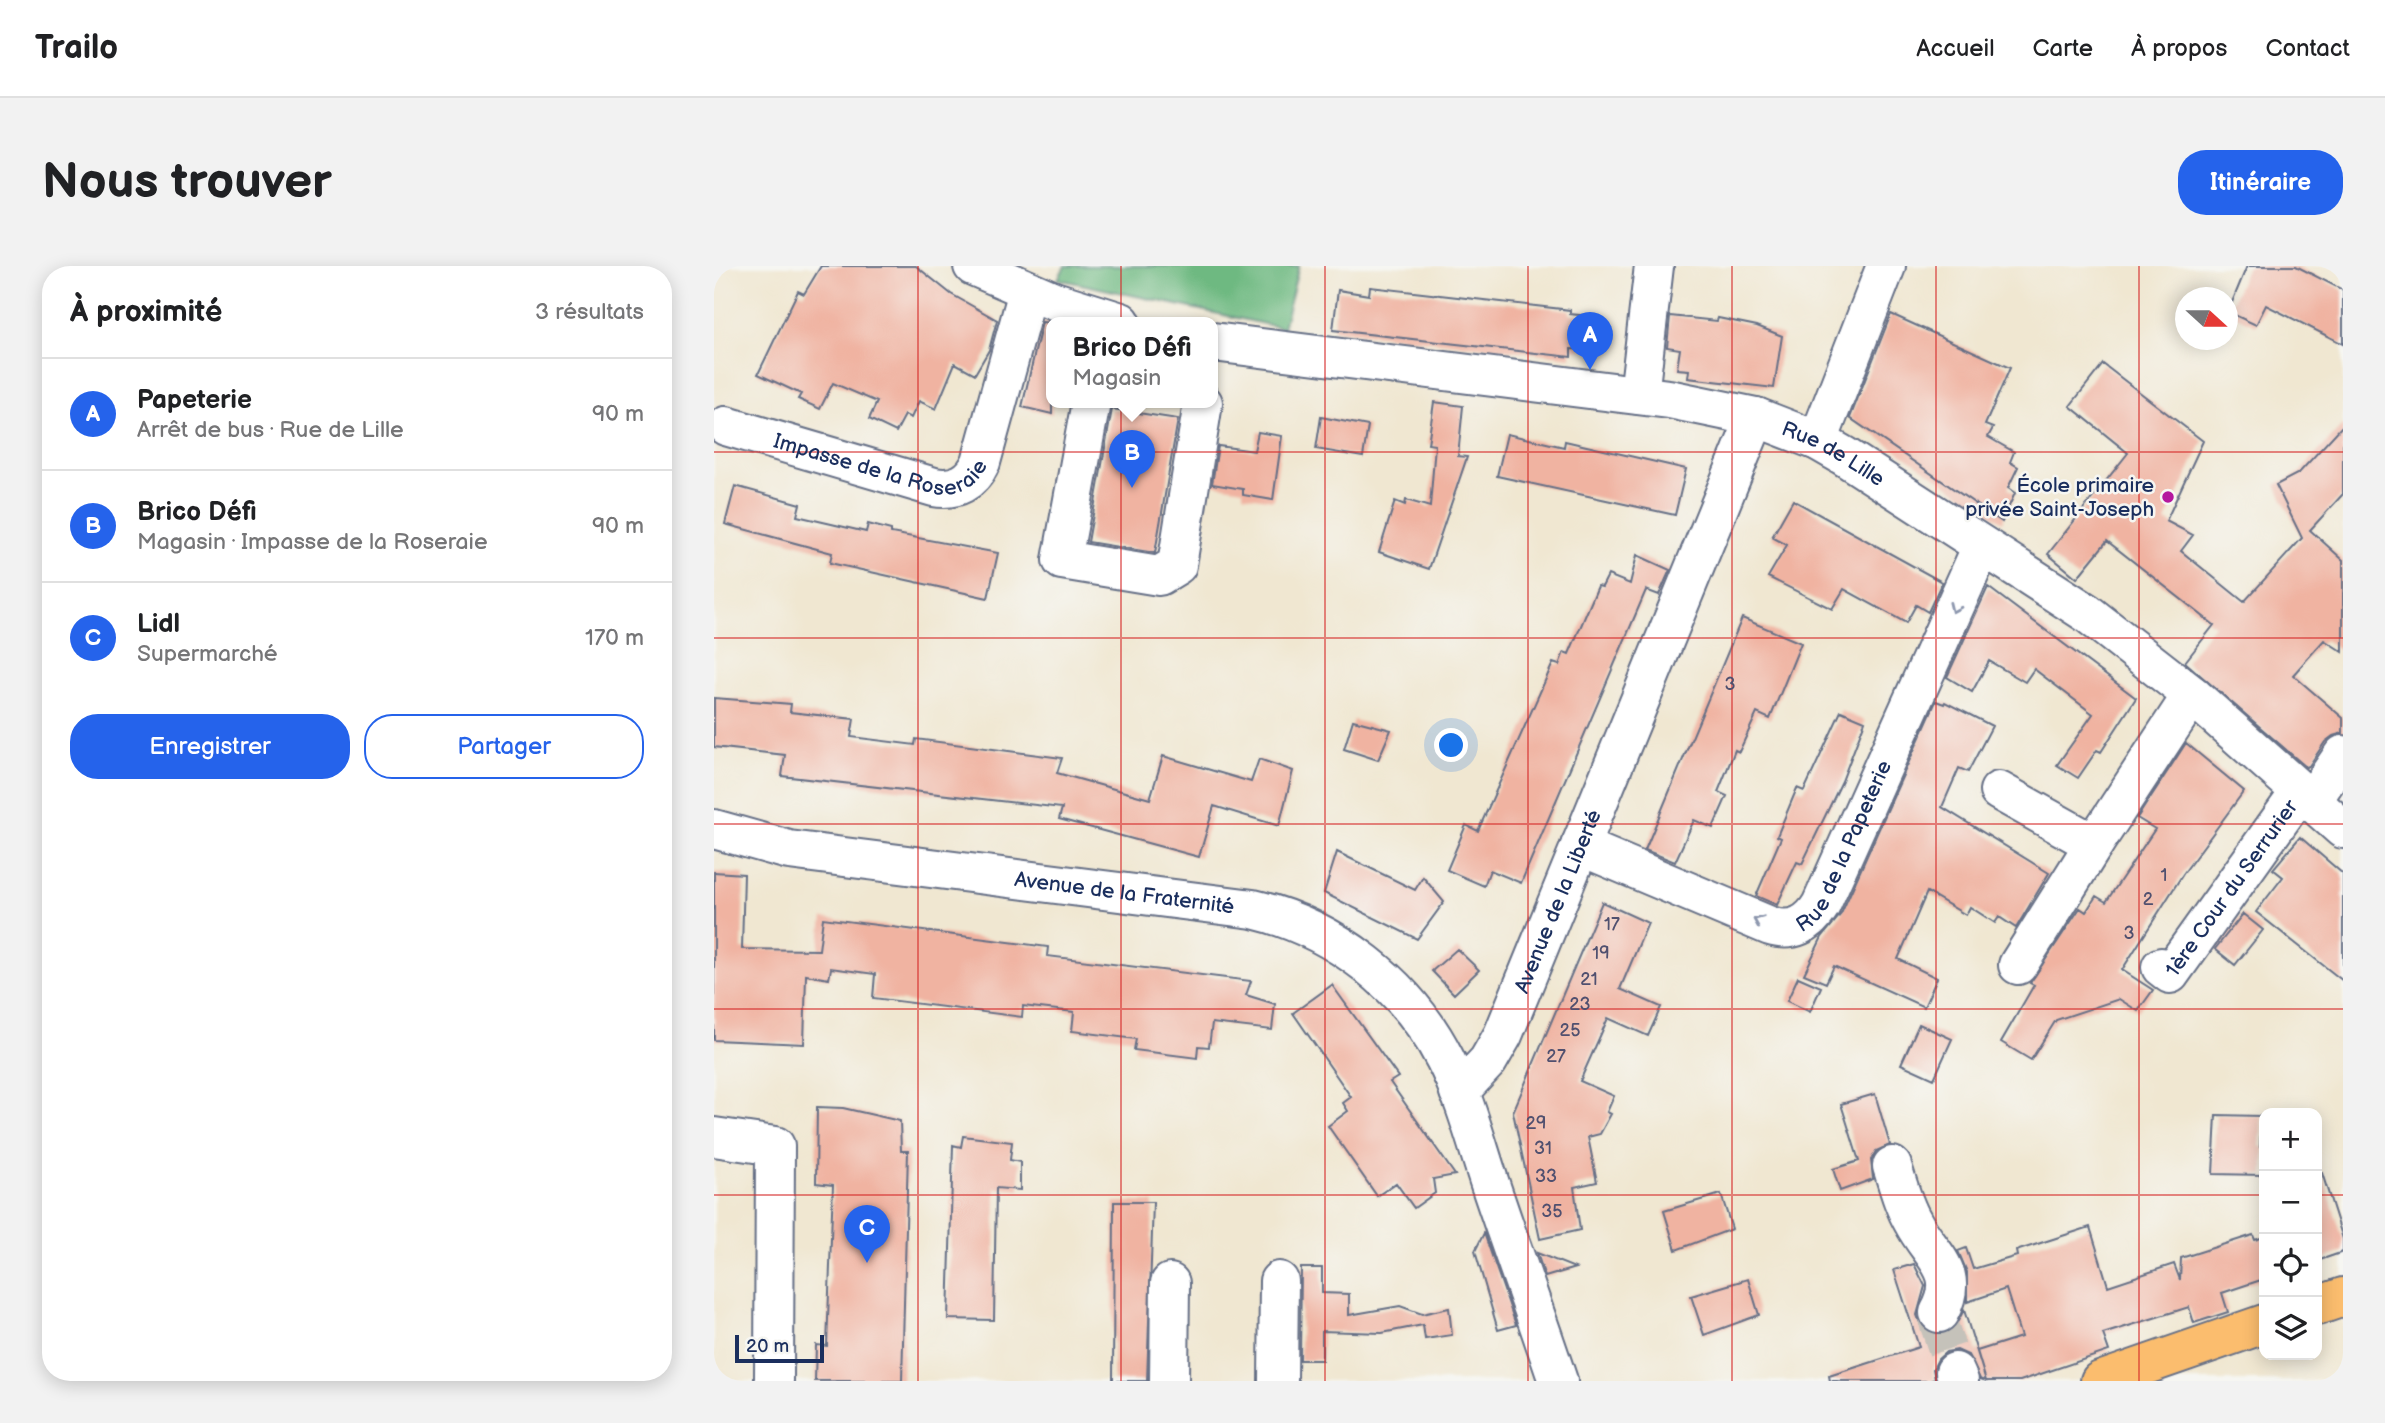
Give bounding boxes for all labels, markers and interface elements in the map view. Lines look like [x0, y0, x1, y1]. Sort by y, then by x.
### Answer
text: Trailo [35, 28, 118, 68]
text: Accueil [1916, 34, 1995, 63]
text: Carte [2033, 34, 2093, 63]
text: À propos [2131, 34, 2227, 63]
text: Contact [2265, 34, 2350, 63]
button: Itinéraire [2178, 150, 2343, 215]
text: Nous trouver [42, 153, 332, 212]
north arrow [2175, 287, 2238, 350]
text: À proximité [70, 294, 222, 330]
text: 3 résultats [535, 298, 644, 326]
pin: A [1567, 312, 1613, 370]
popup [1046, 317, 1218, 408]
text: Brico Défi [1072, 333, 1192, 364]
text: Magasin [1072, 364, 1161, 392]
text: Papeterie [137, 385, 252, 416]
text: A [86, 400, 100, 428]
text: 90 m [592, 400, 644, 428]
text: Arrêt de bus · Rue de Lille [137, 416, 404, 444]
street label: Rue de Lille [1778, 416, 1889, 491]
street label: Impasse de la Roseraie [771, 428, 993, 501]
pin: B [1109, 430, 1155, 488]
place label: École primaire privée Saint-Joseph [1965, 473, 2154, 522]
marker: École primaire privée Saint-Joseph [2160, 489, 2176, 505]
text: Brico Défi [137, 497, 257, 528]
text: B [85, 512, 101, 540]
text: 90 m [592, 512, 644, 540]
text: Magasin · Impasse de la Roseraie [137, 528, 488, 556]
one-way arrow [1948, 601, 1962, 614]
text: Lidl [137, 609, 180, 640]
text: C [85, 624, 101, 652]
text: 170 m [585, 624, 644, 652]
text: Supermarché [137, 640, 278, 668]
house number: 3 [1724, 674, 1736, 695]
button: Enregistrer [70, 714, 350, 779]
button: Partager [364, 714, 644, 779]
your location [1434, 728, 1468, 762]
street label: Rue de la Papeterie [1791, 757, 1897, 937]
street label: 1ère Cour du Serrurier [2160, 794, 2303, 981]
street label: Avenue de la Liberté [1509, 805, 1607, 997]
house number: 1 [2161, 865, 2167, 886]
street label: Avenue de la Fraternité [1013, 866, 1236, 919]
house number: 2 [2143, 889, 2154, 910]
house number: 17 [1604, 914, 1620, 935]
one-way arrow [1753, 915, 1766, 929]
house number: 3 [2123, 923, 2135, 944]
house number: 19 [1592, 943, 1610, 964]
house number: 21 [1580, 969, 1598, 990]
house number: 23 [1569, 994, 1591, 1015]
house number: 25 [1560, 1020, 1580, 1041]
house number: 27 [1546, 1046, 1566, 1067]
map controls [2259, 1108, 2322, 1360]
button: + [2259, 1108, 2322, 1171]
house number: 29 [1525, 1113, 1547, 1134]
house number: 31 [1534, 1138, 1552, 1159]
house number: 33 [1535, 1166, 1557, 1187]
button: − [2259, 1171, 2322, 1234]
house number: 35 [1541, 1201, 1563, 1222]
pin: C [844, 1205, 890, 1263]
button: locate [2259, 1234, 2322, 1297]
button: layers [2259, 1297, 2322, 1360]
scale bar [735, 1332, 824, 1364]
text: 20 m [746, 1335, 789, 1358]

